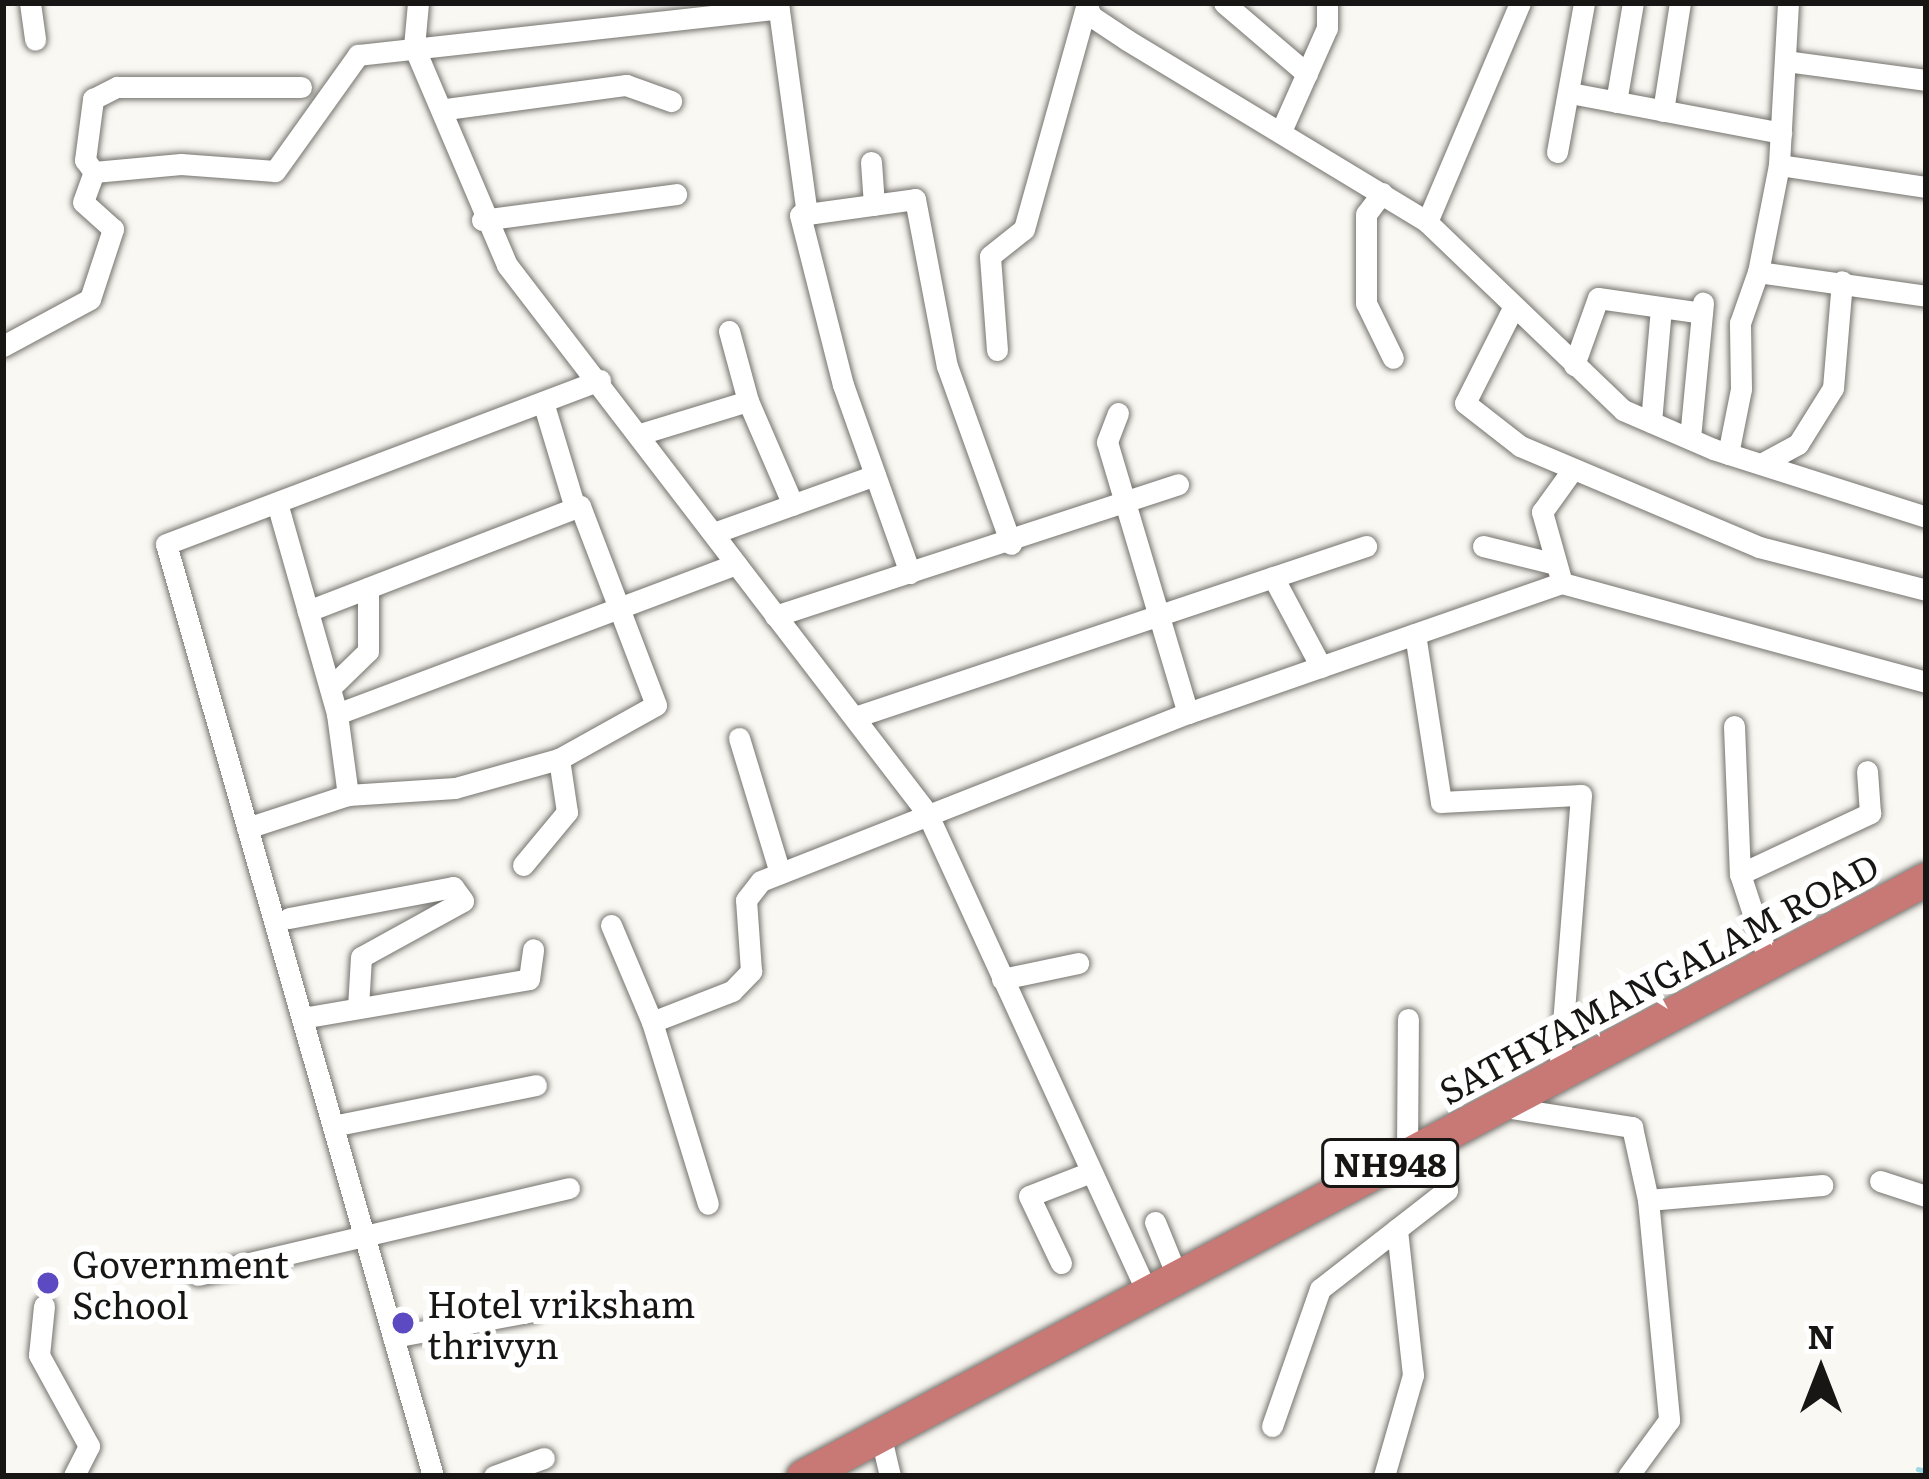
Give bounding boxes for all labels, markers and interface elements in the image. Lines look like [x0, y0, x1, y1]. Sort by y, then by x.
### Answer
street label: SATHYAMANGALAM ROAD [1431, 843, 1885, 1111]
road number: NH948 [1321, 1136, 1459, 1190]
place label: Government School [72, 1240, 289, 1325]
marker: Government School [35, 1270, 61, 1296]
place label: Hotel vriksham thrivyn [427, 1280, 695, 1365]
marker: Hotel vriksham thrivyn [390, 1310, 416, 1336]
text: N [1807, 1310, 1835, 1359]
north arrow [1761, 1311, 1881, 1431]

